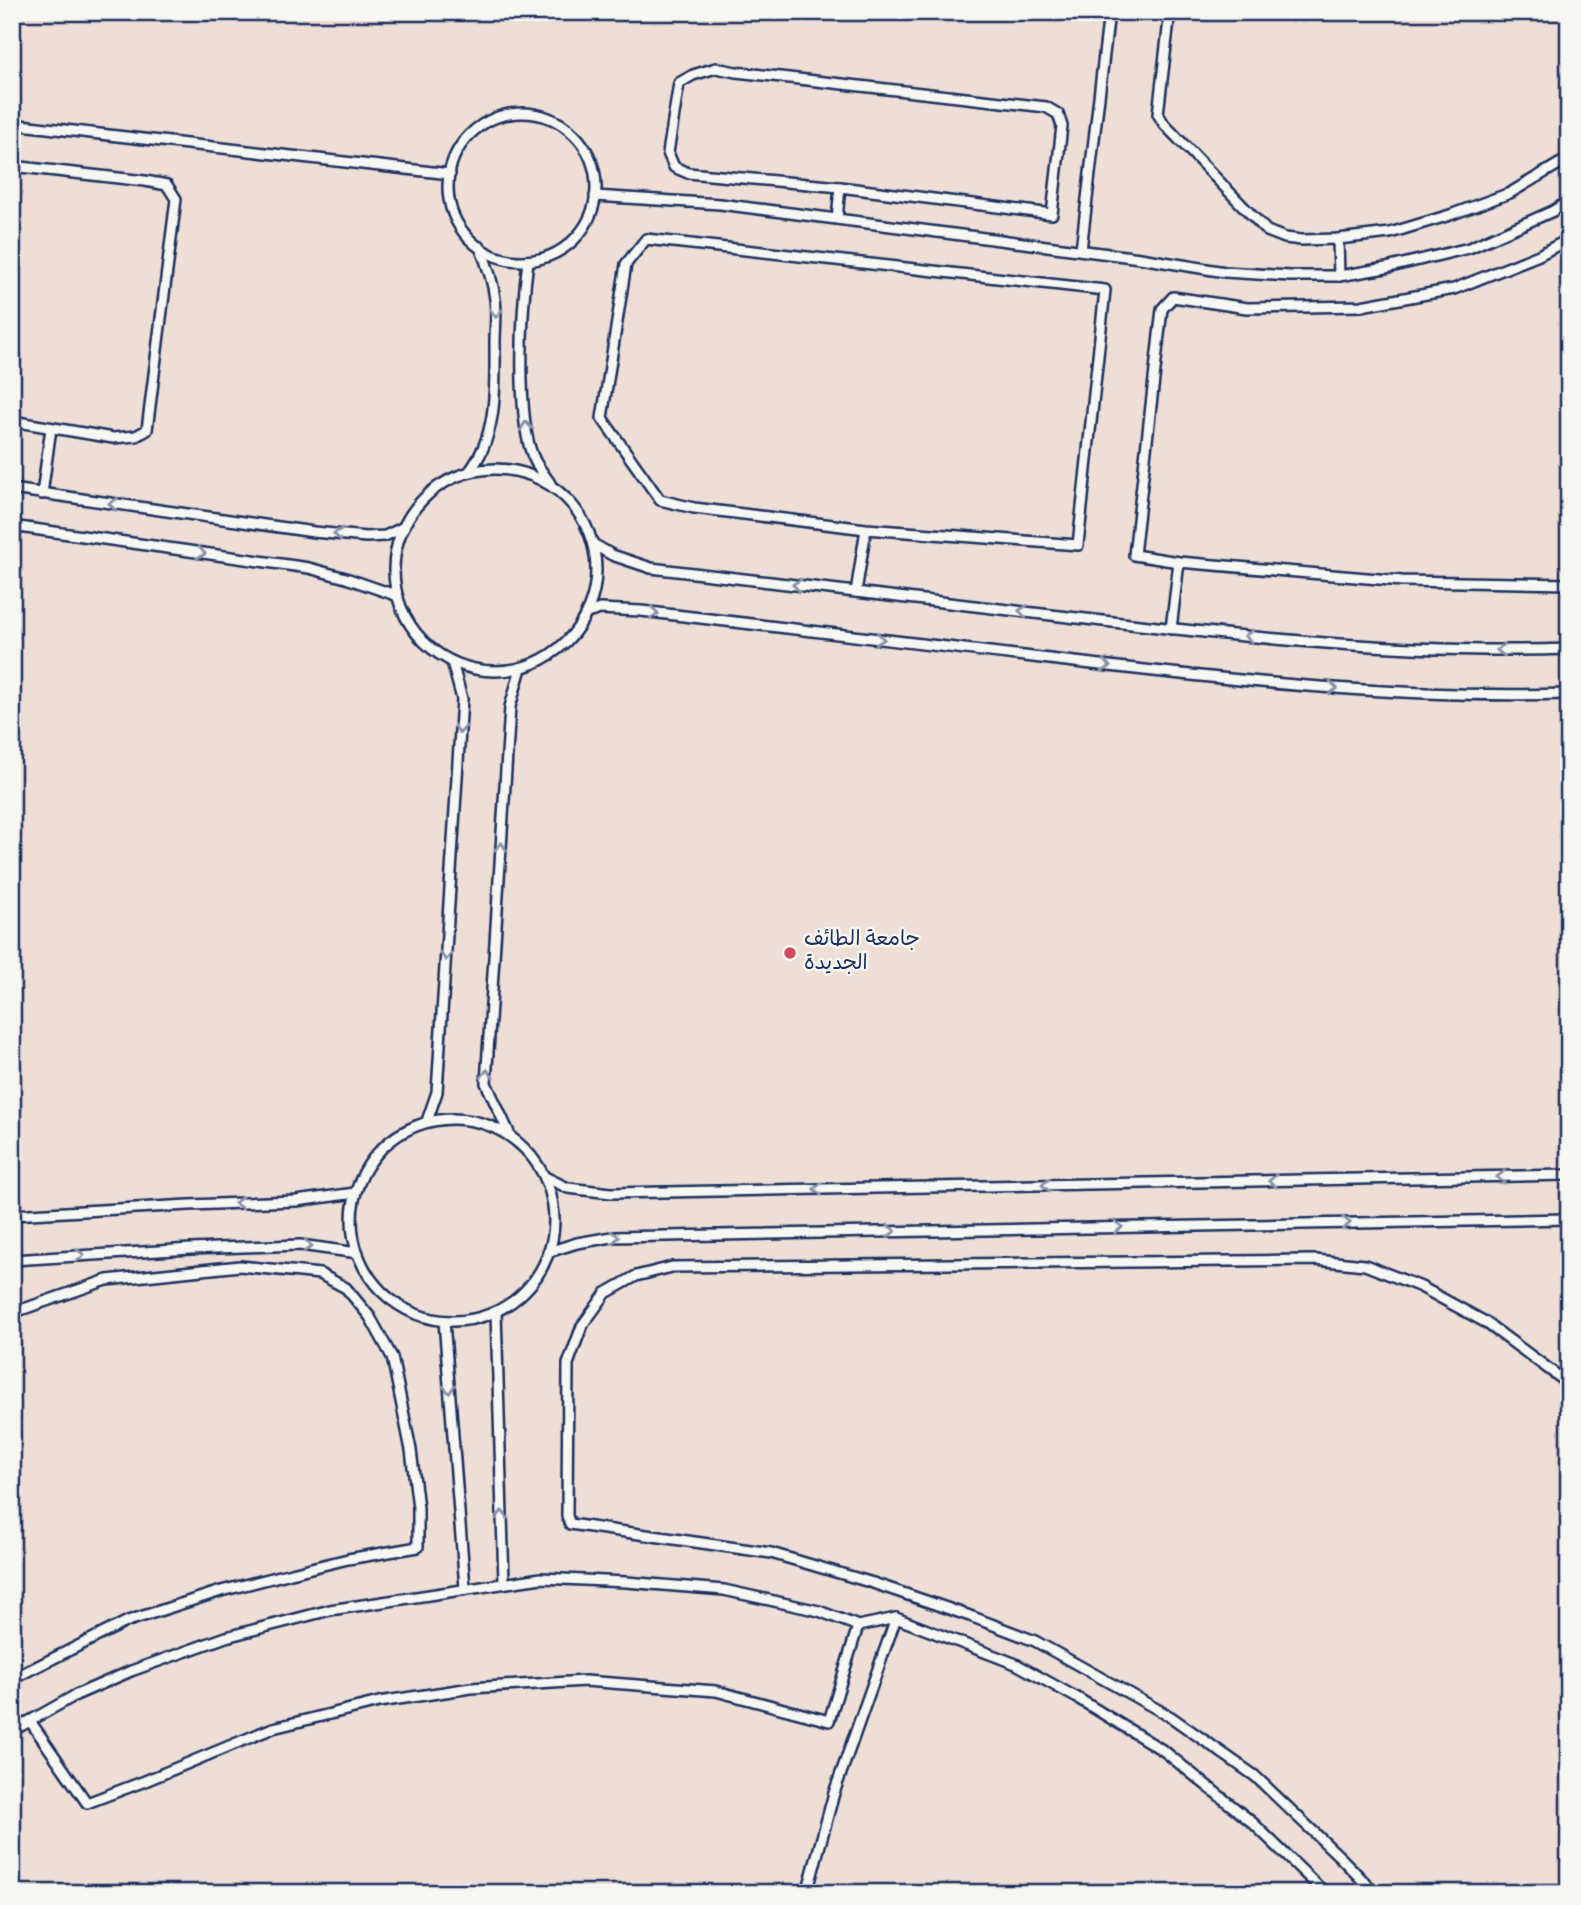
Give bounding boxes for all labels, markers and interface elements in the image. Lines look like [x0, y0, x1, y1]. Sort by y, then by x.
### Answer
one-way arrow [488, 308, 503, 319]
one-way arrow [518, 420, 533, 432]
one-way arrow [107, 497, 118, 512]
one-way arrow [332, 527, 344, 542]
one-way arrow [195, 545, 207, 560]
one-way arrow [791, 578, 802, 593]
one-way arrow [1017, 604, 1029, 619]
one-way arrow [649, 605, 660, 620]
one-way arrow [1243, 629, 1254, 644]
one-way arrow [875, 631, 886, 646]
one-way arrow [1495, 642, 1505, 658]
one-way arrow [1101, 658, 1112, 673]
one-way arrow [1328, 680, 1339, 695]
one-way arrow [453, 724, 468, 735]
one-way arrow [493, 841, 508, 852]
place label: جامعة الطائف الجديدة [804, 929, 920, 978]
marker: جامعة الطائف الجديدة [782, 945, 798, 961]
one-way arrow [439, 951, 454, 962]
one-way arrow [479, 1068, 495, 1079]
one-way arrow [1495, 1169, 1506, 1184]
one-way arrow [1267, 1173, 1278, 1189]
one-way arrow [1040, 1177, 1050, 1193]
one-way arrow [812, 1181, 823, 1197]
one-way arrow [233, 1195, 244, 1210]
one-way arrow [1341, 1215, 1352, 1231]
one-way arrow [1114, 1219, 1124, 1235]
one-way arrow [886, 1224, 897, 1239]
one-way arrow [609, 1230, 620, 1245]
one-way arrow [302, 1238, 313, 1253]
one-way arrow [75, 1248, 86, 1263]
one-way arrow [441, 1384, 456, 1395]
one-way arrow [495, 1509, 510, 1520]

